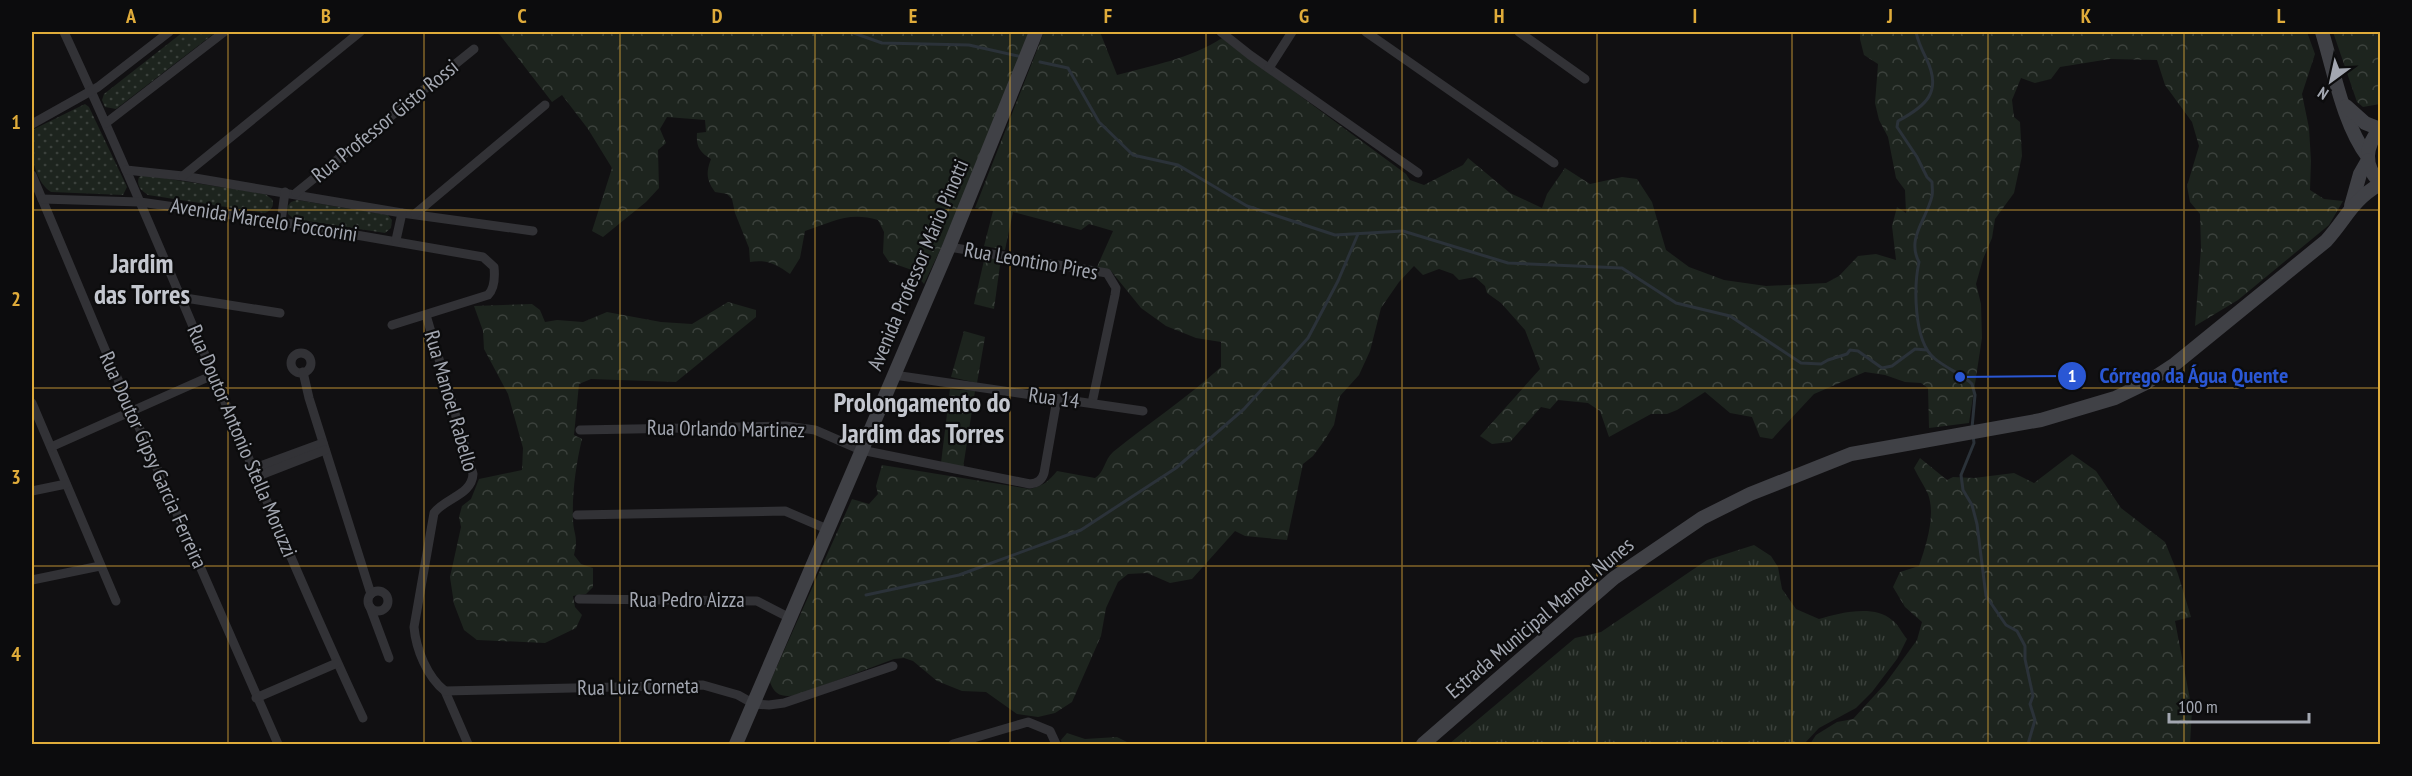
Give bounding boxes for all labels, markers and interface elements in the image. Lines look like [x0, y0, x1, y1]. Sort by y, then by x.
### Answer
text: A [125, 3, 137, 29]
text: B [321, 3, 331, 29]
text: C [517, 3, 527, 29]
text: D [712, 3, 723, 29]
text: E [909, 3, 917, 29]
text: F [1104, 3, 1112, 29]
text: G [1299, 3, 1309, 29]
text: H [1494, 3, 1504, 29]
text: I [1693, 3, 1697, 29]
text: J [1886, 3, 1893, 29]
text: K [2081, 3, 2092, 29]
text: L [2277, 3, 2286, 29]
north arrow [2301, 51, 2361, 111]
street label: Rua Professor Gisto Rossi [306, 53, 464, 188]
text: N [2314, 83, 2332, 104]
text: 1 [11, 109, 21, 135]
street label: Avenida Professor Mário Pinotti [861, 155, 974, 374]
street label: Avenida Marcelo Foccorini [169, 191, 359, 248]
street label: Rua Leontino Pires [962, 235, 1100, 286]
district label: Jardim das Torres [94, 246, 190, 311]
text: 2 [11, 286, 21, 312]
street label: Rua Doutor Antonio Stella Moruzzi [181, 321, 304, 561]
street label: Rua Manoel Rabello [418, 327, 484, 474]
street label: Rua Doutor Gipsy Garcia Ferreira [93, 347, 214, 572]
callout: Córrego da Água Quente [2057, 356, 2301, 396]
text: Córrego da Água Quente [2100, 361, 2288, 389]
text: 1 [2068, 364, 2076, 387]
street label: Rua 14 [1027, 381, 1082, 414]
district label: Prolongamento do Jardim das Torres [833, 385, 1011, 450]
street label: Rua Orlando Martinez [647, 414, 805, 443]
text: 3 [11, 464, 21, 490]
street label: Estrada Municipal Manoel Nunes [1440, 531, 1639, 704]
street label: Rua Pedro Aizza [629, 586, 745, 613]
text: 4 [11, 641, 21, 667]
street label: Rua Luiz Corneta [577, 672, 699, 701]
scale bar [2169, 686, 2308, 724]
text: 100 m [2178, 695, 2218, 718]

